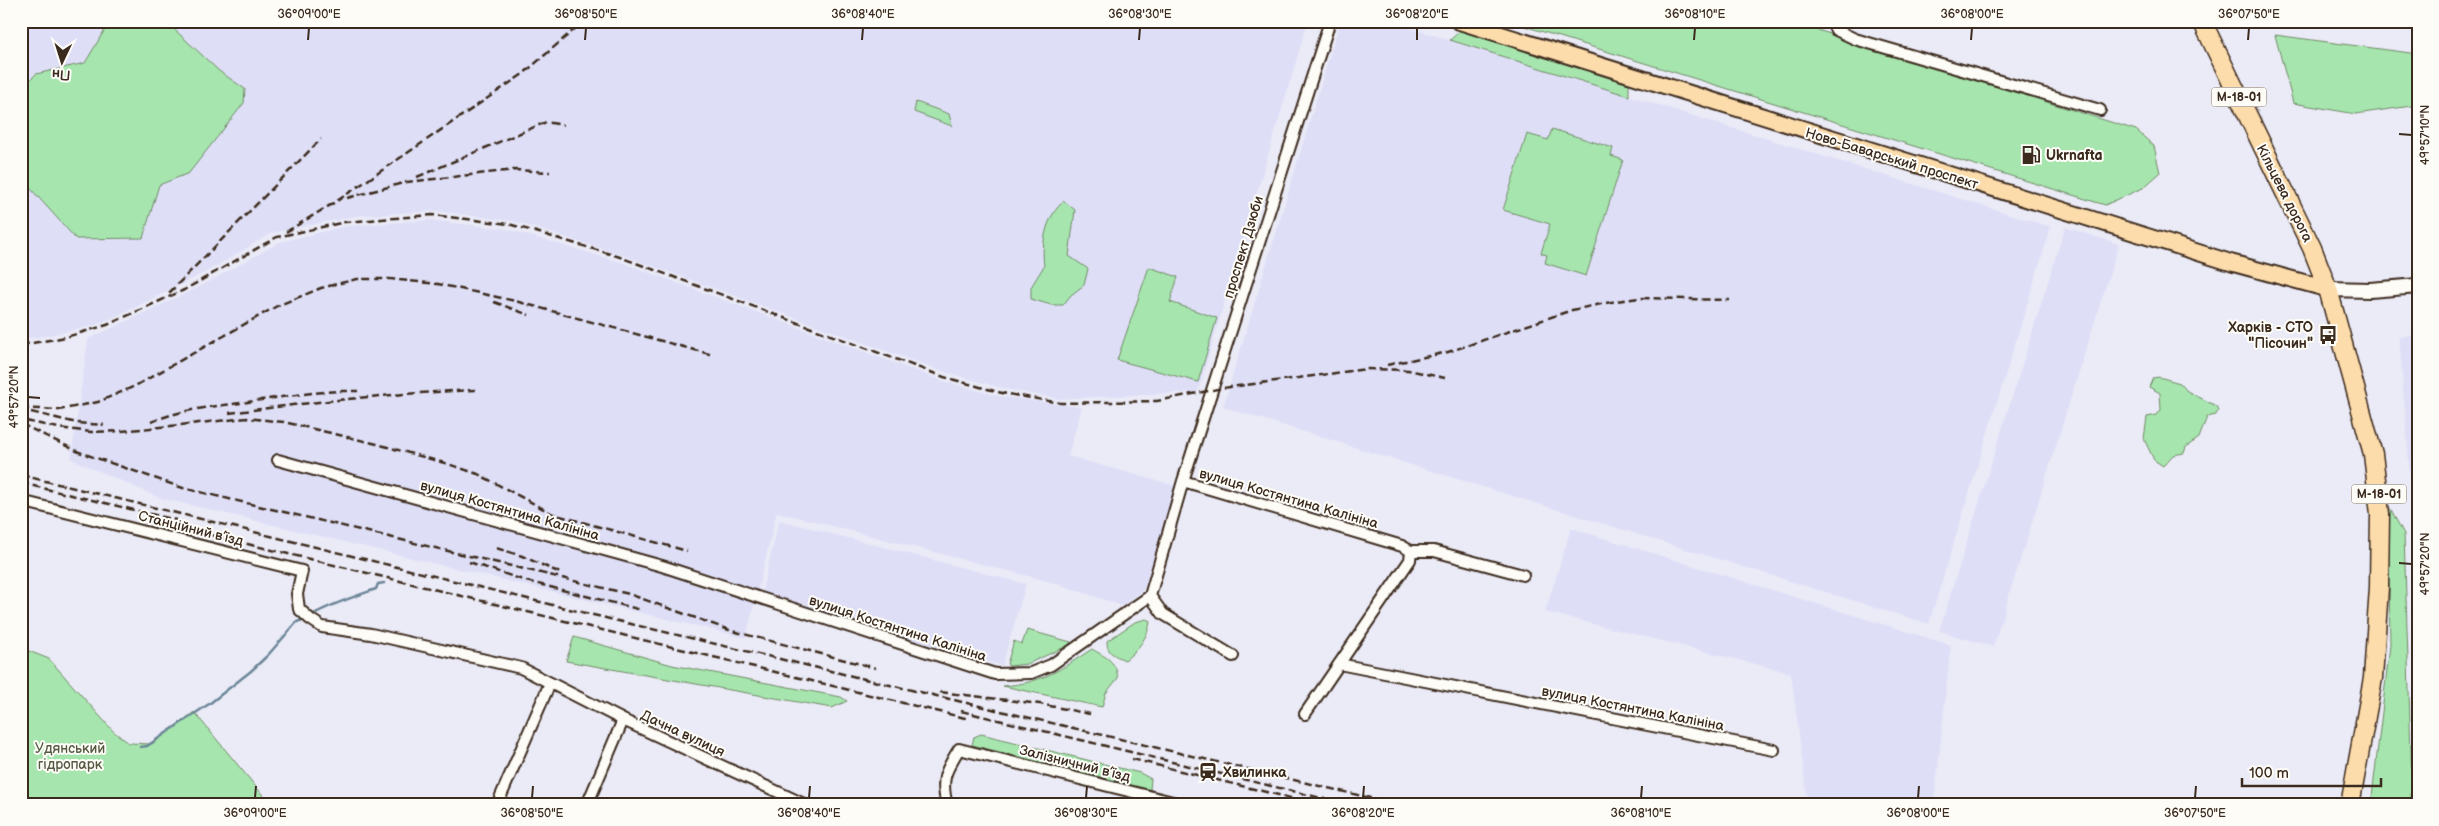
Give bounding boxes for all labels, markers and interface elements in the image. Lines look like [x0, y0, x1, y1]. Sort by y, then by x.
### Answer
text: 36°09'00"E [277, 7, 341, 22]
text: 36°08'50"E [554, 7, 618, 22]
text: 36°08'40"E [831, 7, 895, 22]
text: 36°08'30"E [1108, 7, 1172, 22]
text: 36°08'20"E [1385, 7, 1449, 22]
text: 36°08'10"E [1665, 7, 1725, 22]
text: 36°08'00"E [1940, 7, 2004, 22]
text: 36°07'50"E [2218, 7, 2280, 22]
north arrow [38, 38, 88, 88]
text: Пн [51, 65, 71, 84]
road number: М-18-01 [2212, 88, 2266, 106]
text: 49°57'10"N [2418, 105, 2433, 165]
street label: Ново-Баварський проспект [1803, 124, 1981, 193]
street label: Кільцева дорога [2253, 142, 2317, 245]
fuel station icon: Ukrnafta [2020, 144, 2042, 166]
place label: Ukrnafta [2046, 147, 2102, 164]
street label: проспект Дзюби [1220, 194, 1267, 301]
place label: Харків - СТО "Пісочин" [2227, 319, 2313, 352]
bus stop icon: Харків - СТО "Пісочин" [2317, 324, 2339, 346]
text: 49°57'20"N [7, 366, 22, 428]
street label: вулиця Костянтина Калініна [1197, 465, 1381, 532]
street label: вулиця Костянтина Калініна [418, 477, 602, 544]
road number: М-18-01 [2352, 484, 2406, 504]
street label: Станційний в’їзд [137, 507, 246, 550]
text: 49°57'20"N [2418, 533, 2433, 595]
street label: вулиця Костянтина Калініна [807, 592, 989, 665]
street label: вулиця Костянтина Калініна [1540, 682, 1726, 735]
street label: Дачна вулиця [638, 707, 728, 760]
park label: Удянський гідропарк [35, 740, 105, 773]
street label: Залізничний в’їзд [1018, 741, 1133, 786]
scale bar [2242, 756, 2380, 788]
station icon: Хвилинка [1197, 761, 1219, 783]
place label: Хвилинка [1222, 764, 1287, 781]
text: 100 m [2249, 764, 2289, 783]
text: 36°09'00"E [223, 806, 287, 821]
text: 36°08'50"E [500, 806, 564, 821]
text: 36°08'40"E [777, 806, 841, 821]
text: 36°08'30"E [1054, 806, 1118, 821]
text: 36°08'20"E [1331, 806, 1395, 821]
text: 36°08'10"E [1611, 806, 1671, 821]
text: 36°08'00"E [1886, 806, 1950, 821]
text: 36°07'50"E [2164, 806, 2226, 821]

